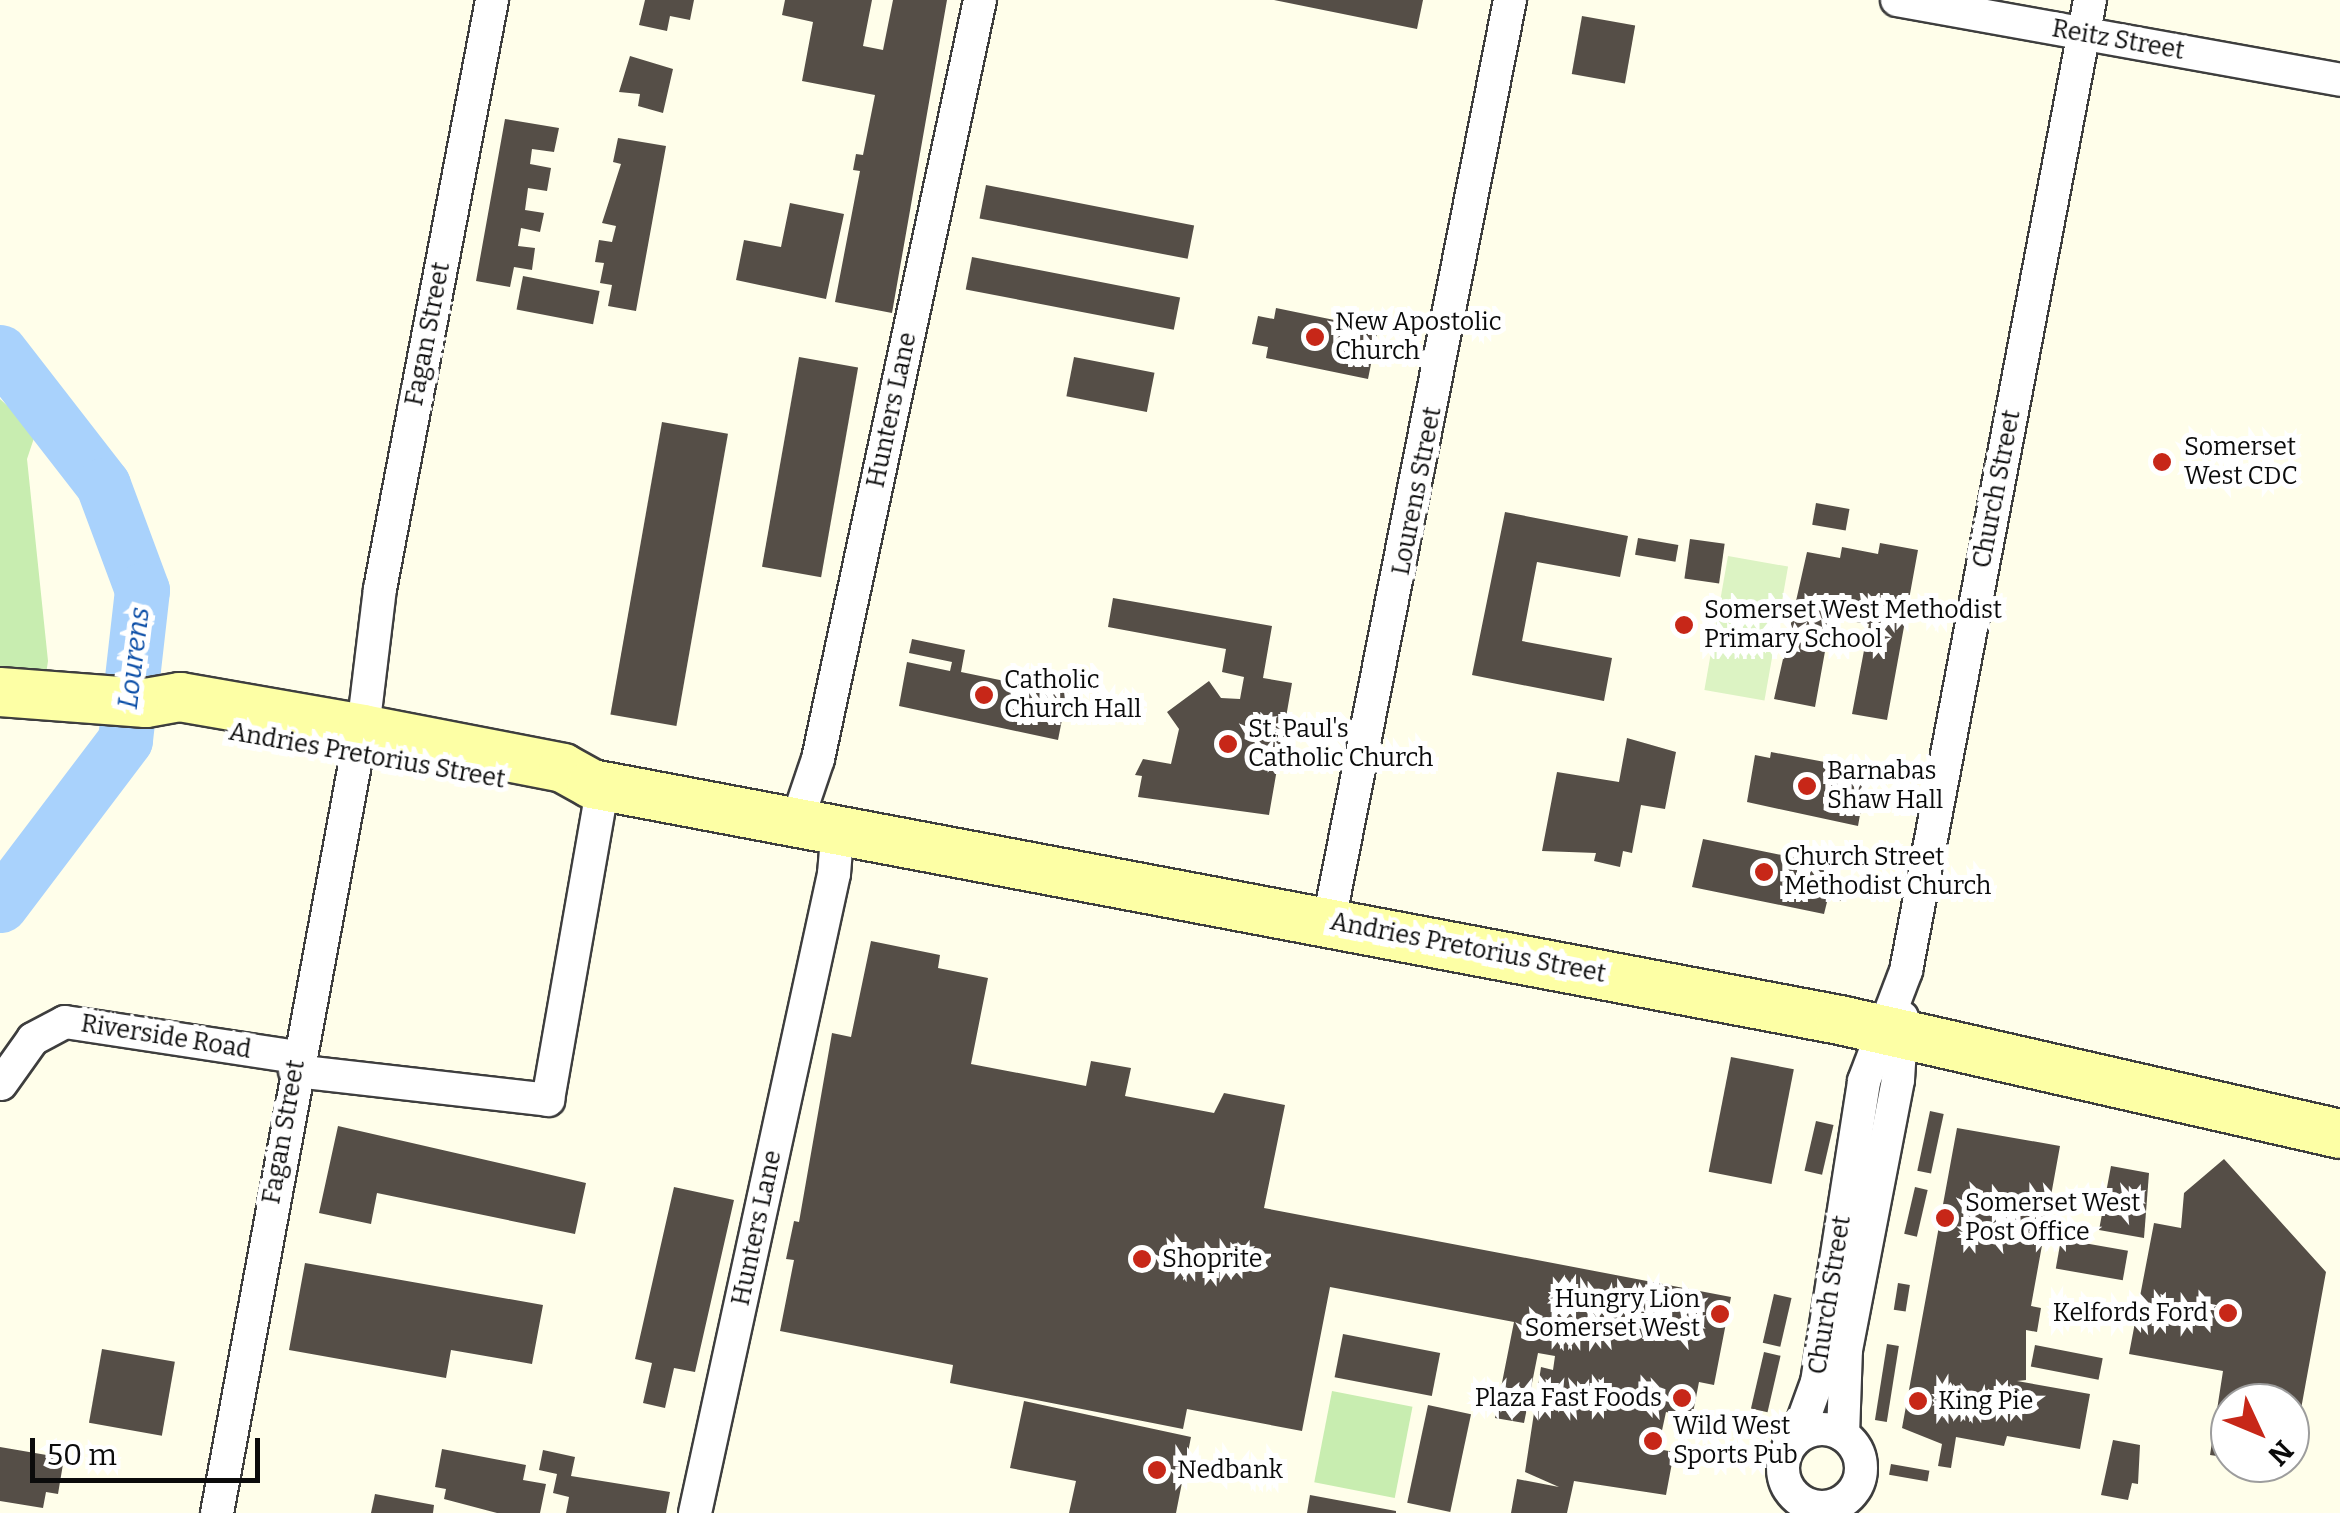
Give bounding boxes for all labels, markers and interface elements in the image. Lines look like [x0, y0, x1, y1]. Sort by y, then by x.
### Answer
street label: Reitz Street [2050, 14, 2186, 66]
street label: Fagan Street [399, 260, 457, 408]
place label: New Apostolic Church [1335, 308, 1502, 367]
marker: New Apostolic Church [1304, 326, 1326, 348]
street label: Hunters Lane [861, 330, 923, 490]
street label: Lourens Street [1386, 404, 1448, 578]
street label: Church Street [1967, 407, 2027, 571]
place label: Somerset West CDC [2184, 433, 2298, 492]
marker: Somerset West CDC [2149, 449, 2175, 475]
place label: Somerset West Methodist Primary School [1704, 596, 2002, 655]
water label: Lourens [111, 605, 157, 711]
marker: Somerset West Methodist Primary School [1673, 614, 1695, 636]
place label: Catholic Church Hall [1004, 666, 1141, 725]
marker: Catholic Church Hall [973, 684, 995, 706]
place label: St. Paul's Catholic Church [1248, 715, 1433, 774]
street label: Andries Pretorius Street [227, 717, 507, 795]
marker: St. Paul's Catholic Church [1217, 733, 1239, 755]
place label: Barnabas Shaw Hall [1827, 757, 1943, 816]
marker: Barnabas Shaw Hall [1796, 775, 1818, 797]
place label: Church Street Methodist Church [1784, 843, 1991, 902]
marker: Church Street Methodist Church [1753, 861, 1775, 883]
street label: Andries Pretorius Street [1328, 907, 1608, 989]
street label: Riverside Road [79, 1009, 253, 1065]
street label: Fagan Street [257, 1058, 311, 1206]
street label: Hunters Lane [726, 1148, 788, 1308]
place label: Somerset West Post Office [1965, 1189, 2140, 1248]
marker: Somerset West Post Office [1934, 1207, 1956, 1229]
street label: Church Street [1803, 1213, 1857, 1377]
place label: Shoprite [1162, 1244, 1262, 1274]
marker: Shoprite [1131, 1248, 1153, 1270]
place label: Hungry Lion Somerset West [1525, 1285, 1700, 1344]
place label: Kelfords Ford [2053, 1298, 2208, 1328]
marker: Kelfords Ford [2217, 1302, 2239, 1324]
marker: Hungry Lion Somerset West [1709, 1303, 1731, 1325]
place label: Plaza Fast Foods [1475, 1383, 1662, 1413]
north arrow [2210, 1383, 2310, 1483]
place label: King Pie [1938, 1386, 2033, 1416]
marker: Plaza Fast Foods [1671, 1387, 1693, 1409]
marker: King Pie [1907, 1390, 1929, 1412]
place label: Wild West Sports Pub [1673, 1412, 1798, 1471]
scale bar [35, 1418, 265, 1480]
marker: Wild West Sports Pub [1642, 1430, 1664, 1452]
text: N [2261, 1434, 2300, 1472]
text: 50 m [47, 1437, 117, 1473]
place label: Nedbank [1177, 1455, 1283, 1485]
marker: Nedbank [1146, 1459, 1168, 1481]

